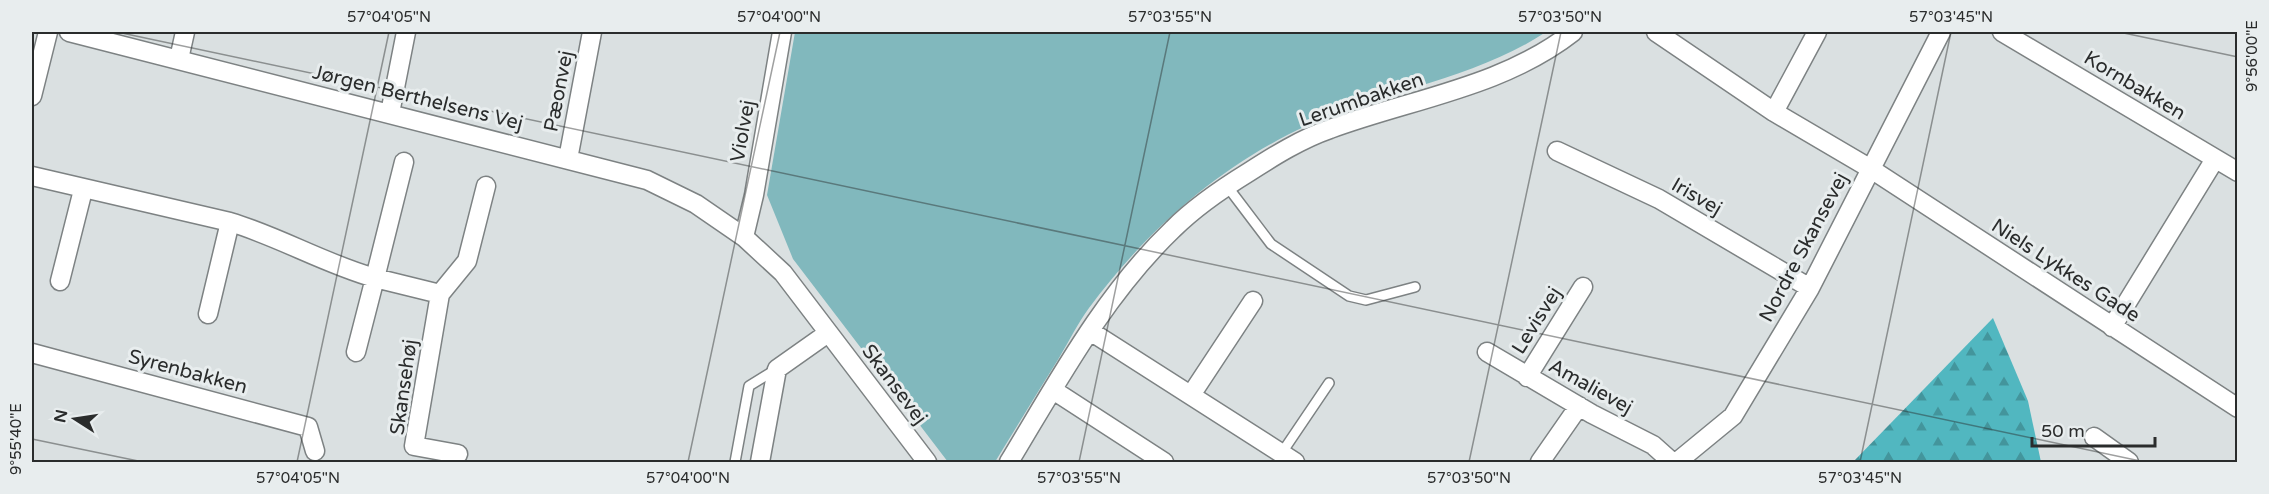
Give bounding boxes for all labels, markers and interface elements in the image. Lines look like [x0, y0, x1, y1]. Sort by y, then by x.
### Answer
text: 57°04'05"N [347, 8, 431, 26]
text: 57°04'00"N [737, 8, 821, 26]
text: 57°03'55"N [1128, 8, 1212, 26]
text: 57°03'50"N [1518, 8, 1602, 26]
text: 57°03'45"N [1909, 8, 1993, 26]
text: 9°56'00"E [2243, 20, 2261, 92]
street label: Kornbakken [2079, 46, 2190, 126]
street label: Pæonvej [539, 49, 579, 134]
street label: Jørgen Berthelsens Vej [310, 60, 526, 136]
street label: Lerumbakken [1296, 67, 1427, 132]
street label: Violvej [726, 98, 760, 164]
street label: Nordre Skansevej [1754, 169, 1853, 326]
street label: Irisvej [1667, 173, 1726, 221]
street label: Niels Lykkes Gade [1987, 214, 2144, 328]
street label: Levisvej [1507, 282, 1567, 359]
street label: Skansehøj [385, 338, 423, 437]
street label: Skansevej [856, 340, 932, 429]
street label: Syrenbakken [126, 345, 250, 399]
street label: Amalievej [1544, 354, 1637, 420]
north arrow [45, 389, 105, 449]
text: 9°55'40"E [7, 403, 25, 475]
text: N [50, 408, 72, 424]
scale bar [2032, 410, 2155, 448]
text: 50 m [2041, 420, 2085, 442]
text: 57°04'05"N [256, 469, 340, 487]
text: 57°04'00"N [646, 469, 730, 487]
text: 57°03'55"N [1037, 469, 1121, 487]
text: 57°03'50"N [1427, 469, 1511, 487]
text: 57°03'45"N [1818, 469, 1902, 487]

